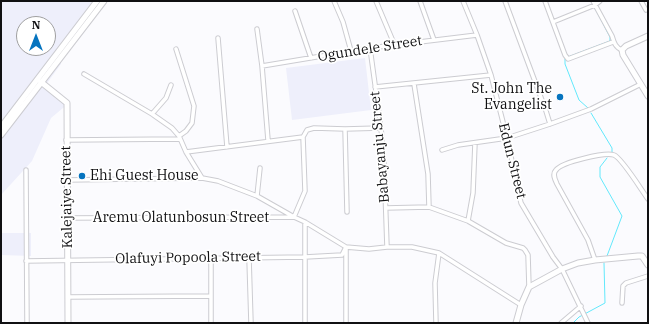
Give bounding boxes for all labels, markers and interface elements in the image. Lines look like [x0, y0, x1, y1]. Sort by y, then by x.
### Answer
north arrow [16, 16, 56, 56]
text: N [32, 18, 40, 32]
street label: Ogundele Street [317, 32, 423, 66]
place label: St. John The Evangelist [471, 81, 552, 114]
street label: Babayanju Street [367, 90, 393, 204]
marker: St. John The Evangelist [555, 92, 565, 102]
street label: Edun Street [494, 121, 530, 201]
street label: Kalejaiye Street [58, 145, 76, 249]
place label: Ehi Guest House [90, 168, 198, 184]
marker: Ehi Guest House [77, 171, 87, 181]
street label: Aremu Olatunbosun Street [93, 210, 269, 226]
street label: Olafuyi Popoola Street [115, 248, 261, 268]

